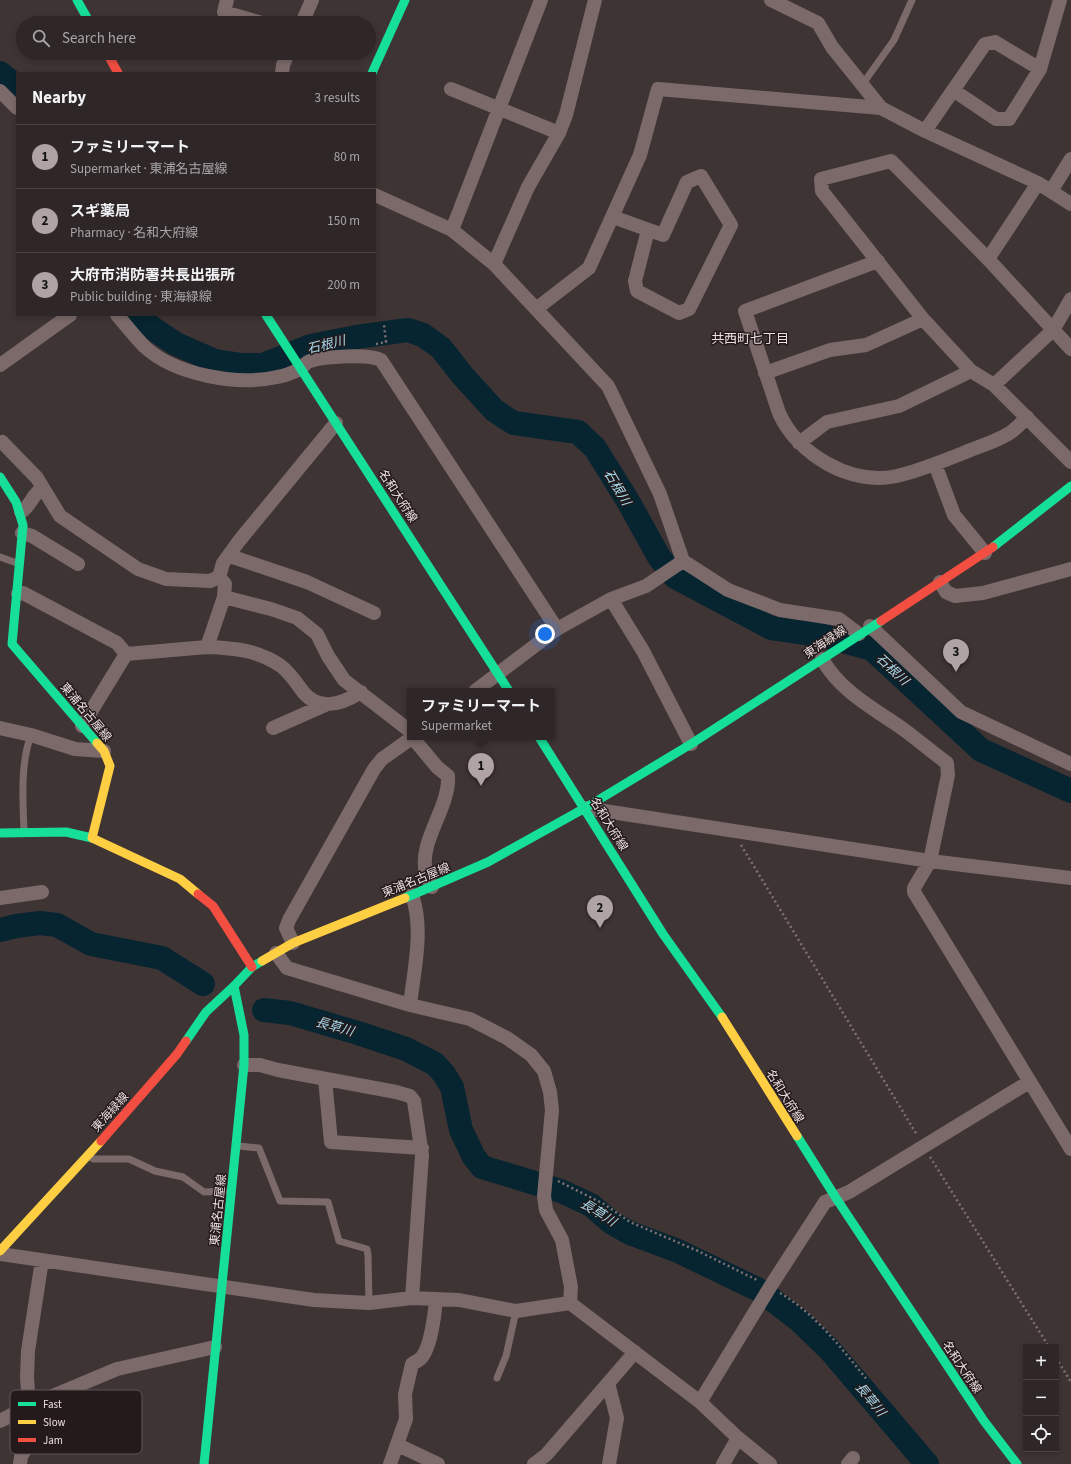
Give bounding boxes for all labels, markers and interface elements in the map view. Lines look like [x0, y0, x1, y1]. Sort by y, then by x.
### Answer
search box [16, 16, 376, 60]
icon: search [30, 27, 52, 49]
text: Search here [62, 28, 136, 49]
text: Nearby [32, 86, 86, 110]
text: 3 results [315, 89, 360, 107]
text: ファミリーマート [70, 137, 190, 158]
text: 1 [42, 148, 48, 166]
text: 80 m [334, 148, 360, 166]
text: Supermarket · 東浦名古屋線 [70, 160, 227, 178]
text: スギ薬局 [70, 201, 130, 222]
text: 2 [42, 212, 48, 230]
text: 150 m [327, 212, 360, 230]
text: Pharmacy · 名和大府線 [70, 224, 198, 242]
text: 大府市消防署共長出張所 [70, 265, 235, 286]
text: 3 [42, 276, 48, 294]
text: 200 m [327, 276, 360, 294]
text: Public building · 東海緑線 [70, 288, 212, 306]
district label: 共西町七丁目 [711, 330, 789, 348]
water label: 石根川 [305, 331, 349, 358]
street label: 名和大府線 [374, 466, 421, 526]
water label: 石根川 [599, 466, 636, 511]
street label: 東海緑線 [801, 622, 850, 663]
your location [535, 624, 555, 644]
pin: 3 [943, 639, 969, 672]
water label: 石根川 [872, 650, 914, 691]
street label: 東浦名古屋線 [56, 679, 115, 745]
popup [407, 688, 555, 740]
text: ファミリーマート [421, 696, 541, 717]
text: Supermarket [421, 717, 492, 735]
pin: 1 [468, 753, 494, 786]
street label: 名和大府線 [585, 794, 632, 854]
street label: 東浦名古屋線 [380, 859, 453, 902]
pin: 2 [587, 895, 613, 928]
water label: 長草川 [313, 1013, 358, 1042]
street label: 名和大府線 [761, 1066, 808, 1126]
street label: 東海緑線 [88, 1089, 133, 1136]
street label: 東浦名古屋線 [206, 1173, 231, 1247]
water label: 長草川 [577, 1195, 621, 1232]
street label: 名和大府線 [938, 1338, 985, 1397]
map controls [1023, 1344, 1059, 1452]
button: + [1023, 1344, 1059, 1380]
water label: 長草川 [851, 1379, 891, 1422]
button: − [1023, 1380, 1059, 1416]
legend [10, 1390, 142, 1454]
text: Fast [43, 1397, 62, 1412]
text: Slow [43, 1415, 66, 1430]
button: locate [1023, 1416, 1059, 1452]
text: Jam [43, 1433, 63, 1448]

